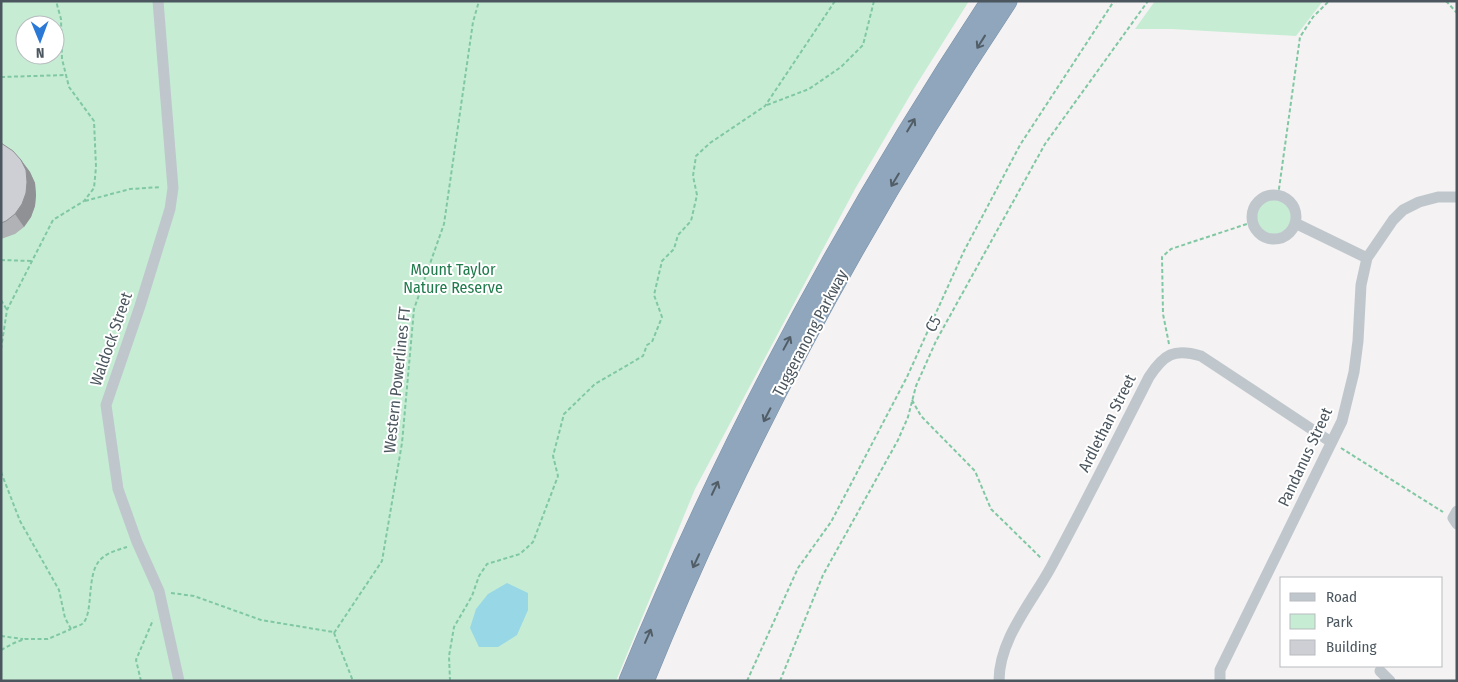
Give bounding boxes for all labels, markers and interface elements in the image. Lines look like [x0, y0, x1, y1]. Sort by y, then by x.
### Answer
north arrow [15, 15, 65, 65]
one-way arrow [976, 35, 986, 49]
text: N [36, 44, 45, 61]
one-way arrow [907, 119, 917, 133]
one-way arrow [889, 172, 899, 186]
park label: Mount Taylor Nature Reserve [403, 260, 503, 297]
street label: Tuggeranong Parkway [769, 266, 852, 400]
street label: Waldock Street [86, 289, 136, 388]
street label: Western Powerlines FT [380, 305, 414, 454]
street label: C5 [921, 313, 945, 335]
one-way arrow [783, 336, 793, 350]
street label: Ardlethan Street [1074, 370, 1140, 475]
street label: Pandanus Street [1274, 404, 1337, 509]
one-way arrow [762, 407, 771, 422]
one-way arrow [711, 481, 720, 496]
one-way arrow [691, 553, 700, 568]
legend [1280, 577, 1443, 667]
text: Road [1326, 588, 1357, 606]
text: Park [1326, 613, 1353, 631]
one-way arrow [643, 629, 653, 644]
text: Building [1326, 638, 1377, 656]

